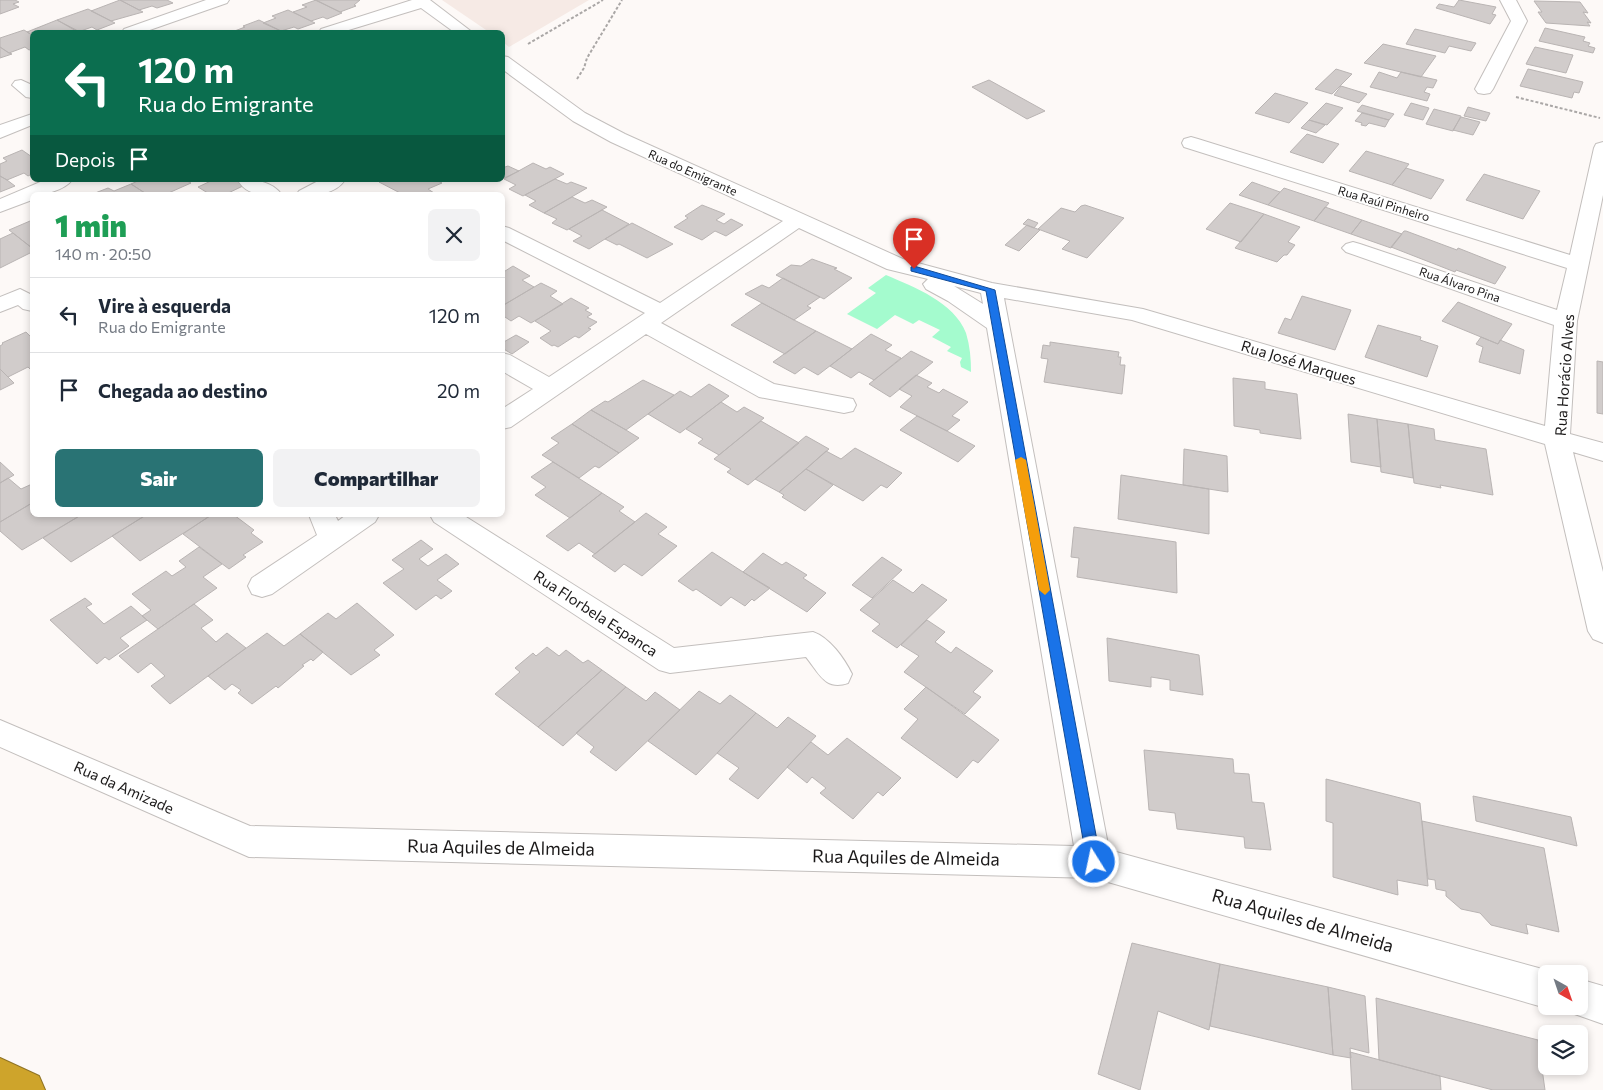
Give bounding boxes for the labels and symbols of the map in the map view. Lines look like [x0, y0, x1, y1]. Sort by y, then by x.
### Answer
street label: Rua do Emigrante [646, 146, 740, 198]
street label: Rua Raúl Pinheiro [1336, 182, 1432, 224]
pin [893, 218, 935, 269]
street label: Rua Álvaro Pina [1418, 264, 1502, 304]
street label: Rua Horácio Alves [1551, 313, 1577, 437]
street label: Rua José Marques [1239, 336, 1359, 388]
street label: Rua Florbela Espanca [531, 566, 661, 660]
street label: Rua da Amizade [71, 757, 177, 817]
street label: Rua Aquiles de Almeida [407, 834, 595, 860]
position arrow [1067, 835, 1119, 887]
street label: Rua Aquiles de Almeida [812, 844, 1000, 870]
street label: Rua Aquiles de Almeida [1210, 884, 1396, 956]
north arrow [1538, 965, 1588, 1015]

